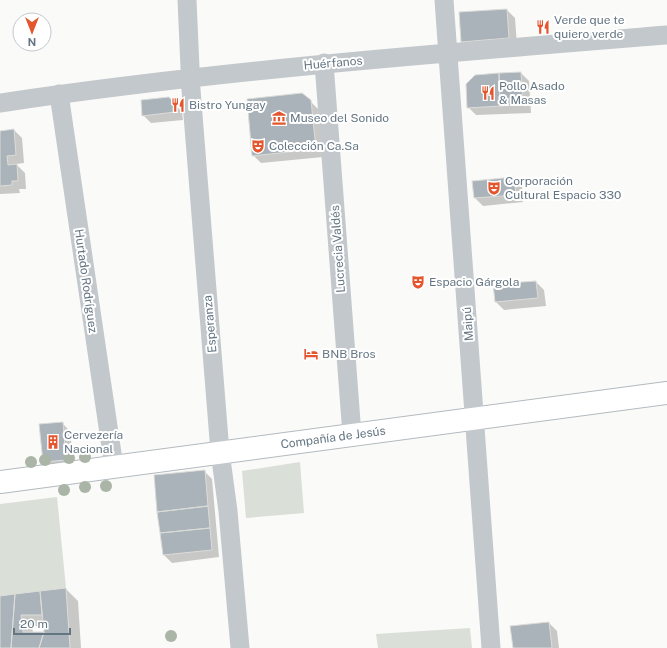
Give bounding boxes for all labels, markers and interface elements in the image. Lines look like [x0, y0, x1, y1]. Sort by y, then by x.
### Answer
north arrow [12, 12, 52, 52]
place label: Verde que te quiero verde [554, 13, 625, 41]
restaurant icon: Verde que te quiero verde [535, 19, 551, 35]
text: N [28, 36, 36, 48]
street label: Huérfanos [303, 53, 363, 73]
place label: Pollo Asado & Masas [499, 79, 565, 107]
restaurant icon: Pollo Asado & Masas [480, 85, 496, 101]
restaurant icon: Bistro Yungay [170, 97, 186, 113]
place label: Bistro Yungay [189, 98, 266, 112]
museum icon: Museo del Sonido [271, 110, 287, 126]
place label: Museo del Sonido [290, 111, 389, 125]
theatre icon: Colección Ca.Sa [250, 138, 266, 154]
place label: Colección Ca.Sa [269, 139, 359, 153]
place label: Corporación Cultural Espacio 330 [505, 174, 621, 202]
theatre icon: Corporación Cultural Espacio 330 [486, 180, 502, 196]
street label: Lucrecia Valdés [328, 205, 348, 293]
street label: Hurtado Rodríguez [72, 228, 100, 334]
theatre icon: Espacio Gárgola [410, 274, 426, 290]
place label: Espacio Gárgola [429, 275, 519, 289]
street label: Esperanza [201, 295, 219, 353]
street label: Maipú [460, 306, 476, 342]
hotel icon: BNB Bros [303, 346, 319, 362]
place label: BNB Bros [322, 347, 376, 361]
street label: Compañía de Jesús [280, 424, 386, 451]
place label: Cervezería Nacional [64, 428, 123, 456]
building icon: Cervezería Nacional [45, 434, 61, 450]
scale bar [14, 610, 70, 636]
text: 20 m [20, 617, 48, 631]

